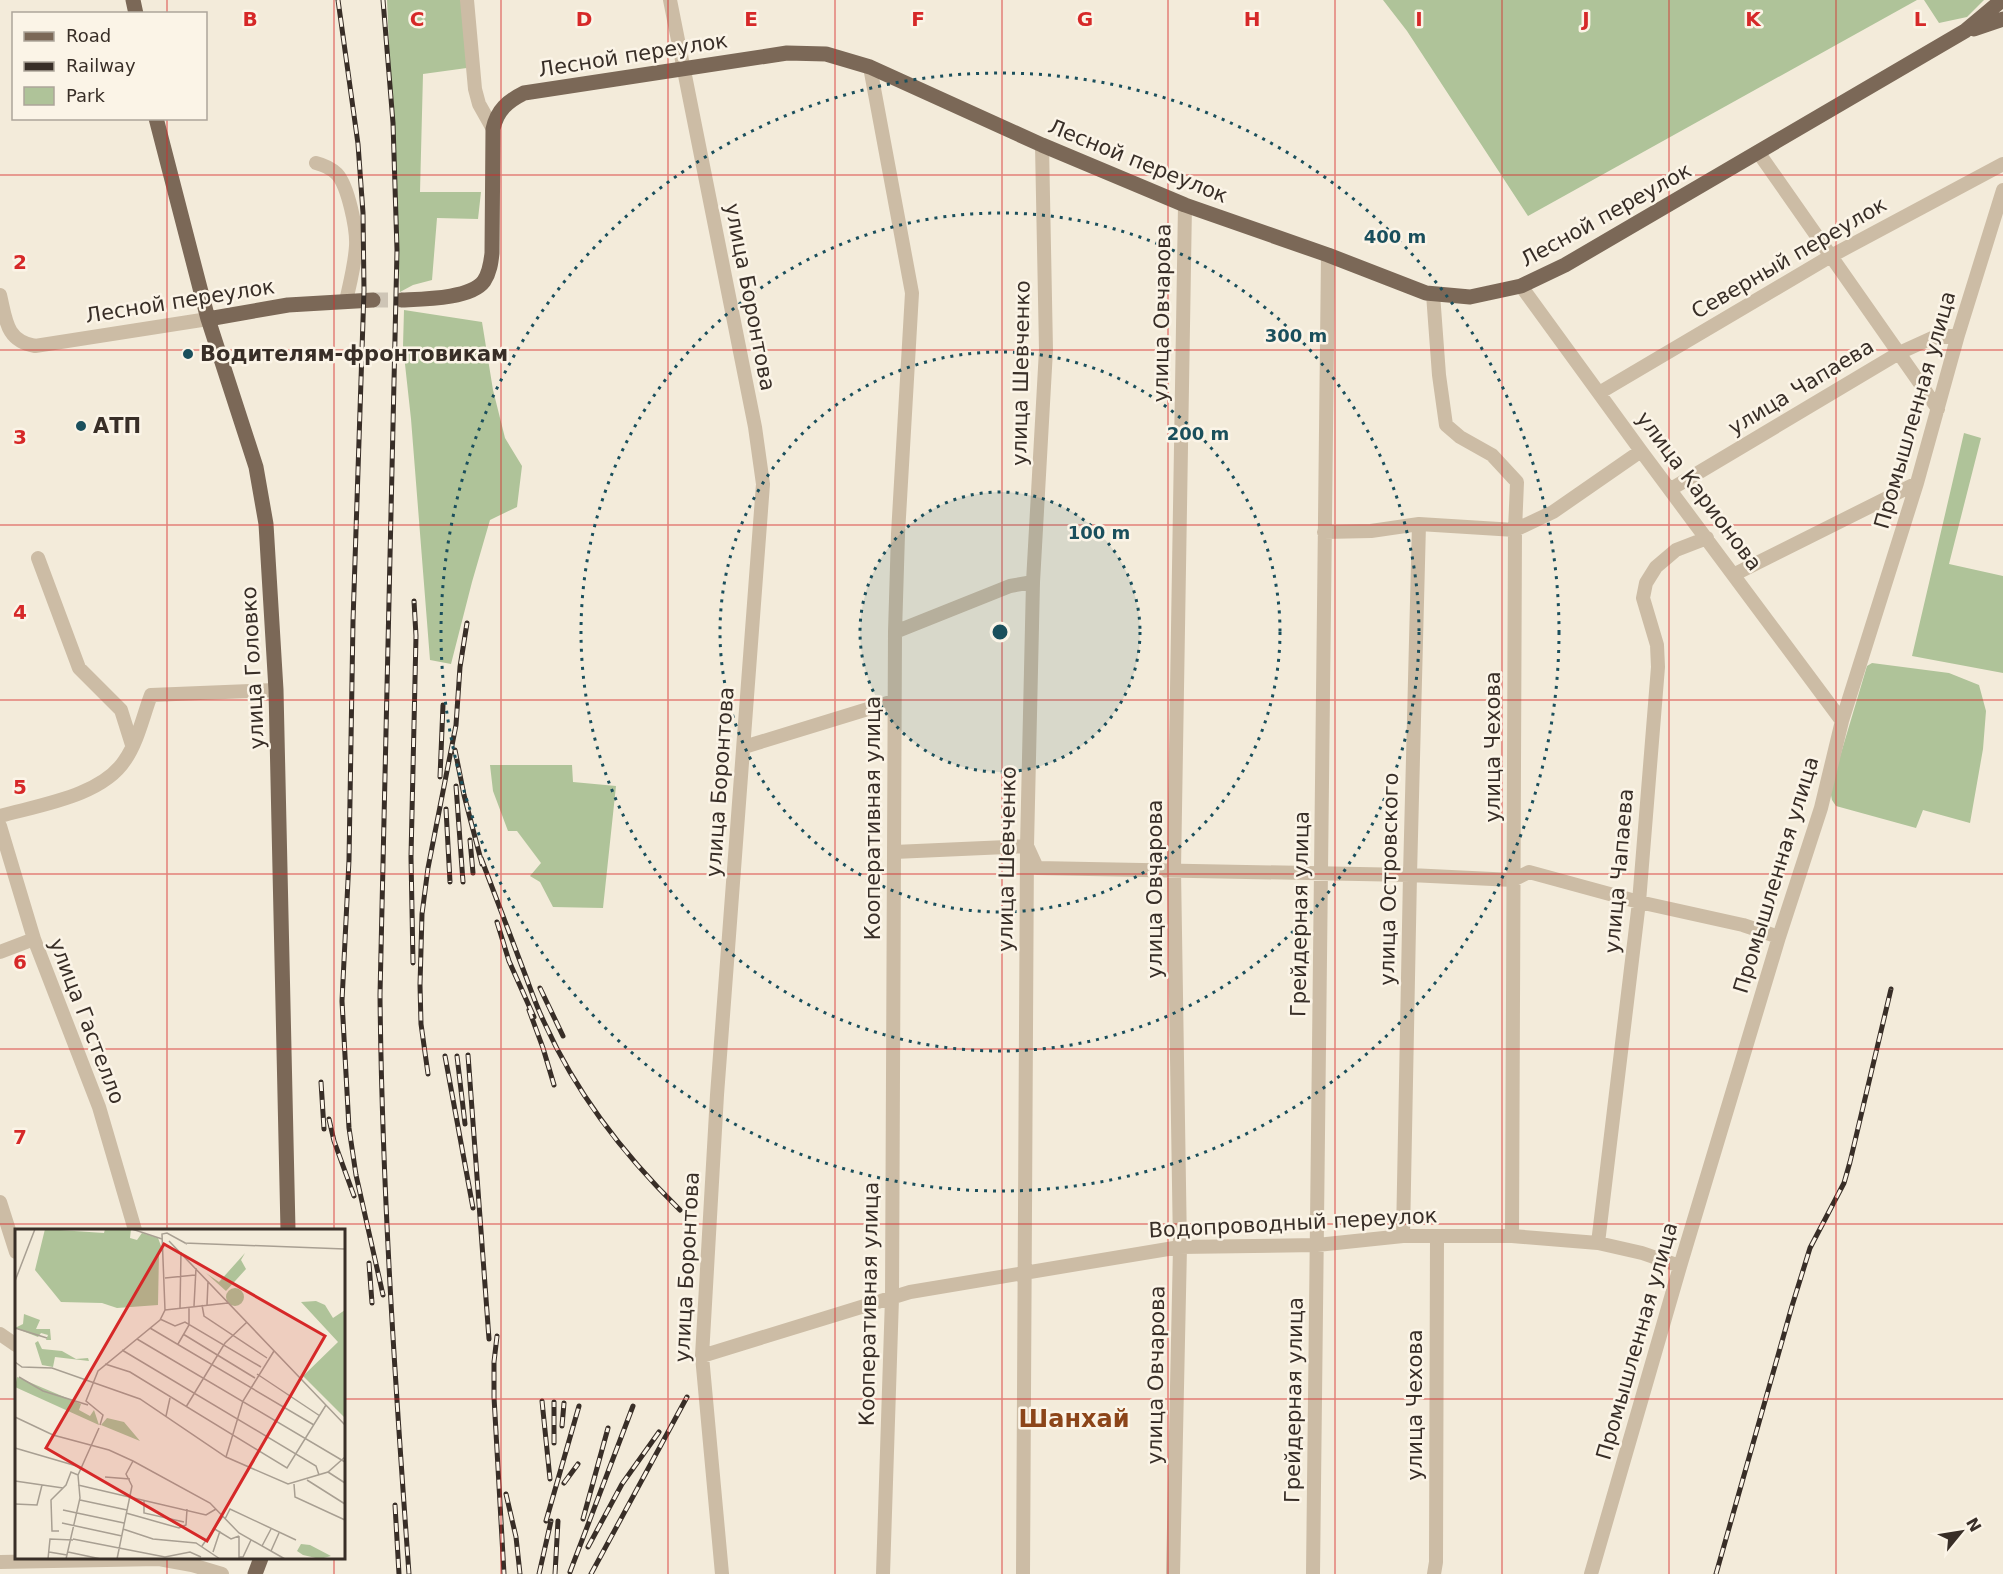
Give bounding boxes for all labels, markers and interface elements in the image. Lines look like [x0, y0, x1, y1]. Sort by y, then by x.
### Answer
text: B [242, 7, 258, 31]
text: C [410, 7, 424, 31]
text: D [576, 7, 592, 31]
text: E [744, 7, 758, 31]
text: F [911, 7, 925, 31]
text: G [1077, 7, 1093, 31]
text: H [1244, 7, 1260, 31]
text: I [1415, 7, 1423, 31]
text: J [1580, 7, 1590, 31]
text: K [1745, 7, 1762, 31]
text: L [1914, 7, 1927, 31]
legend [12, 12, 207, 120]
text: Road [66, 25, 111, 46]
street label: Лесной переулок [537, 28, 729, 82]
text: Railway [66, 55, 136, 76]
text: Park [66, 85, 105, 106]
street label: Лесной переулок [1045, 114, 1231, 208]
street label: Лесной переулок [1516, 158, 1696, 272]
street label: Северный переулок [1687, 192, 1891, 324]
street label: улица Боронтова [720, 201, 780, 393]
street label: улица Овчарова [1148, 223, 1176, 403]
text: 400 m [1364, 226, 1426, 247]
text: 2 [13, 250, 27, 274]
street label: Лесной переулок [84, 274, 276, 328]
street label: улица Шевченко [1007, 280, 1035, 466]
street label: Промышленная улица [1870, 288, 1960, 532]
text: 300 m [1265, 325, 1327, 346]
street label: улица Чапаева [1724, 334, 1878, 440]
place label: Водителям-фронтовикам [200, 342, 508, 366]
marker: Водителям-фронтовикам [181, 347, 195, 361]
street label: улица Карионова [1631, 407, 1767, 575]
place label: АТП [93, 414, 141, 438]
marker: АТП [74, 419, 88, 433]
text: 200 m [1167, 423, 1229, 444]
text: 3 [13, 425, 27, 449]
text: 100 m [1068, 522, 1130, 543]
street label: улица Головко [237, 586, 269, 750]
text: 4 [13, 600, 27, 624]
centre of rings [990, 622, 1010, 642]
street label: улица Чехова [1481, 671, 1505, 823]
street label: улица Боронтова [701, 686, 739, 878]
street label: Кооперативная улица [861, 696, 885, 940]
street label: Промышленная улица [1729, 754, 1823, 996]
street label: улица Шевченко [993, 766, 1021, 952]
street label: улица Островского [1375, 772, 1403, 986]
text: 5 [13, 775, 27, 799]
street label: улица Чапаева [1600, 788, 1638, 954]
street label: улица Овчарова [1143, 800, 1167, 978]
street label: Грейдерная улица [1286, 811, 1314, 1017]
street label: улица Гастелло [44, 935, 130, 1107]
text: 6 [13, 950, 27, 974]
text: 7 [13, 1125, 27, 1149]
street label: улица Боронтова [670, 1171, 704, 1363]
street label: Кооперативная улица [855, 1182, 883, 1426]
street label: Водопроводный переулок [1148, 1203, 1438, 1243]
street label: Промышленная улица [1592, 1219, 1682, 1463]
inset map [15, 1229, 345, 1559]
street label: улица Овчарова [1142, 1285, 1170, 1465]
street label: Грейдерная улица [1280, 1297, 1308, 1503]
street label: улица Чехова [1403, 1329, 1427, 1481]
district label: Шанхай [1019, 1405, 1129, 1433]
north arrow [1931, 1502, 1991, 1562]
text: N [1962, 1514, 1985, 1535]

